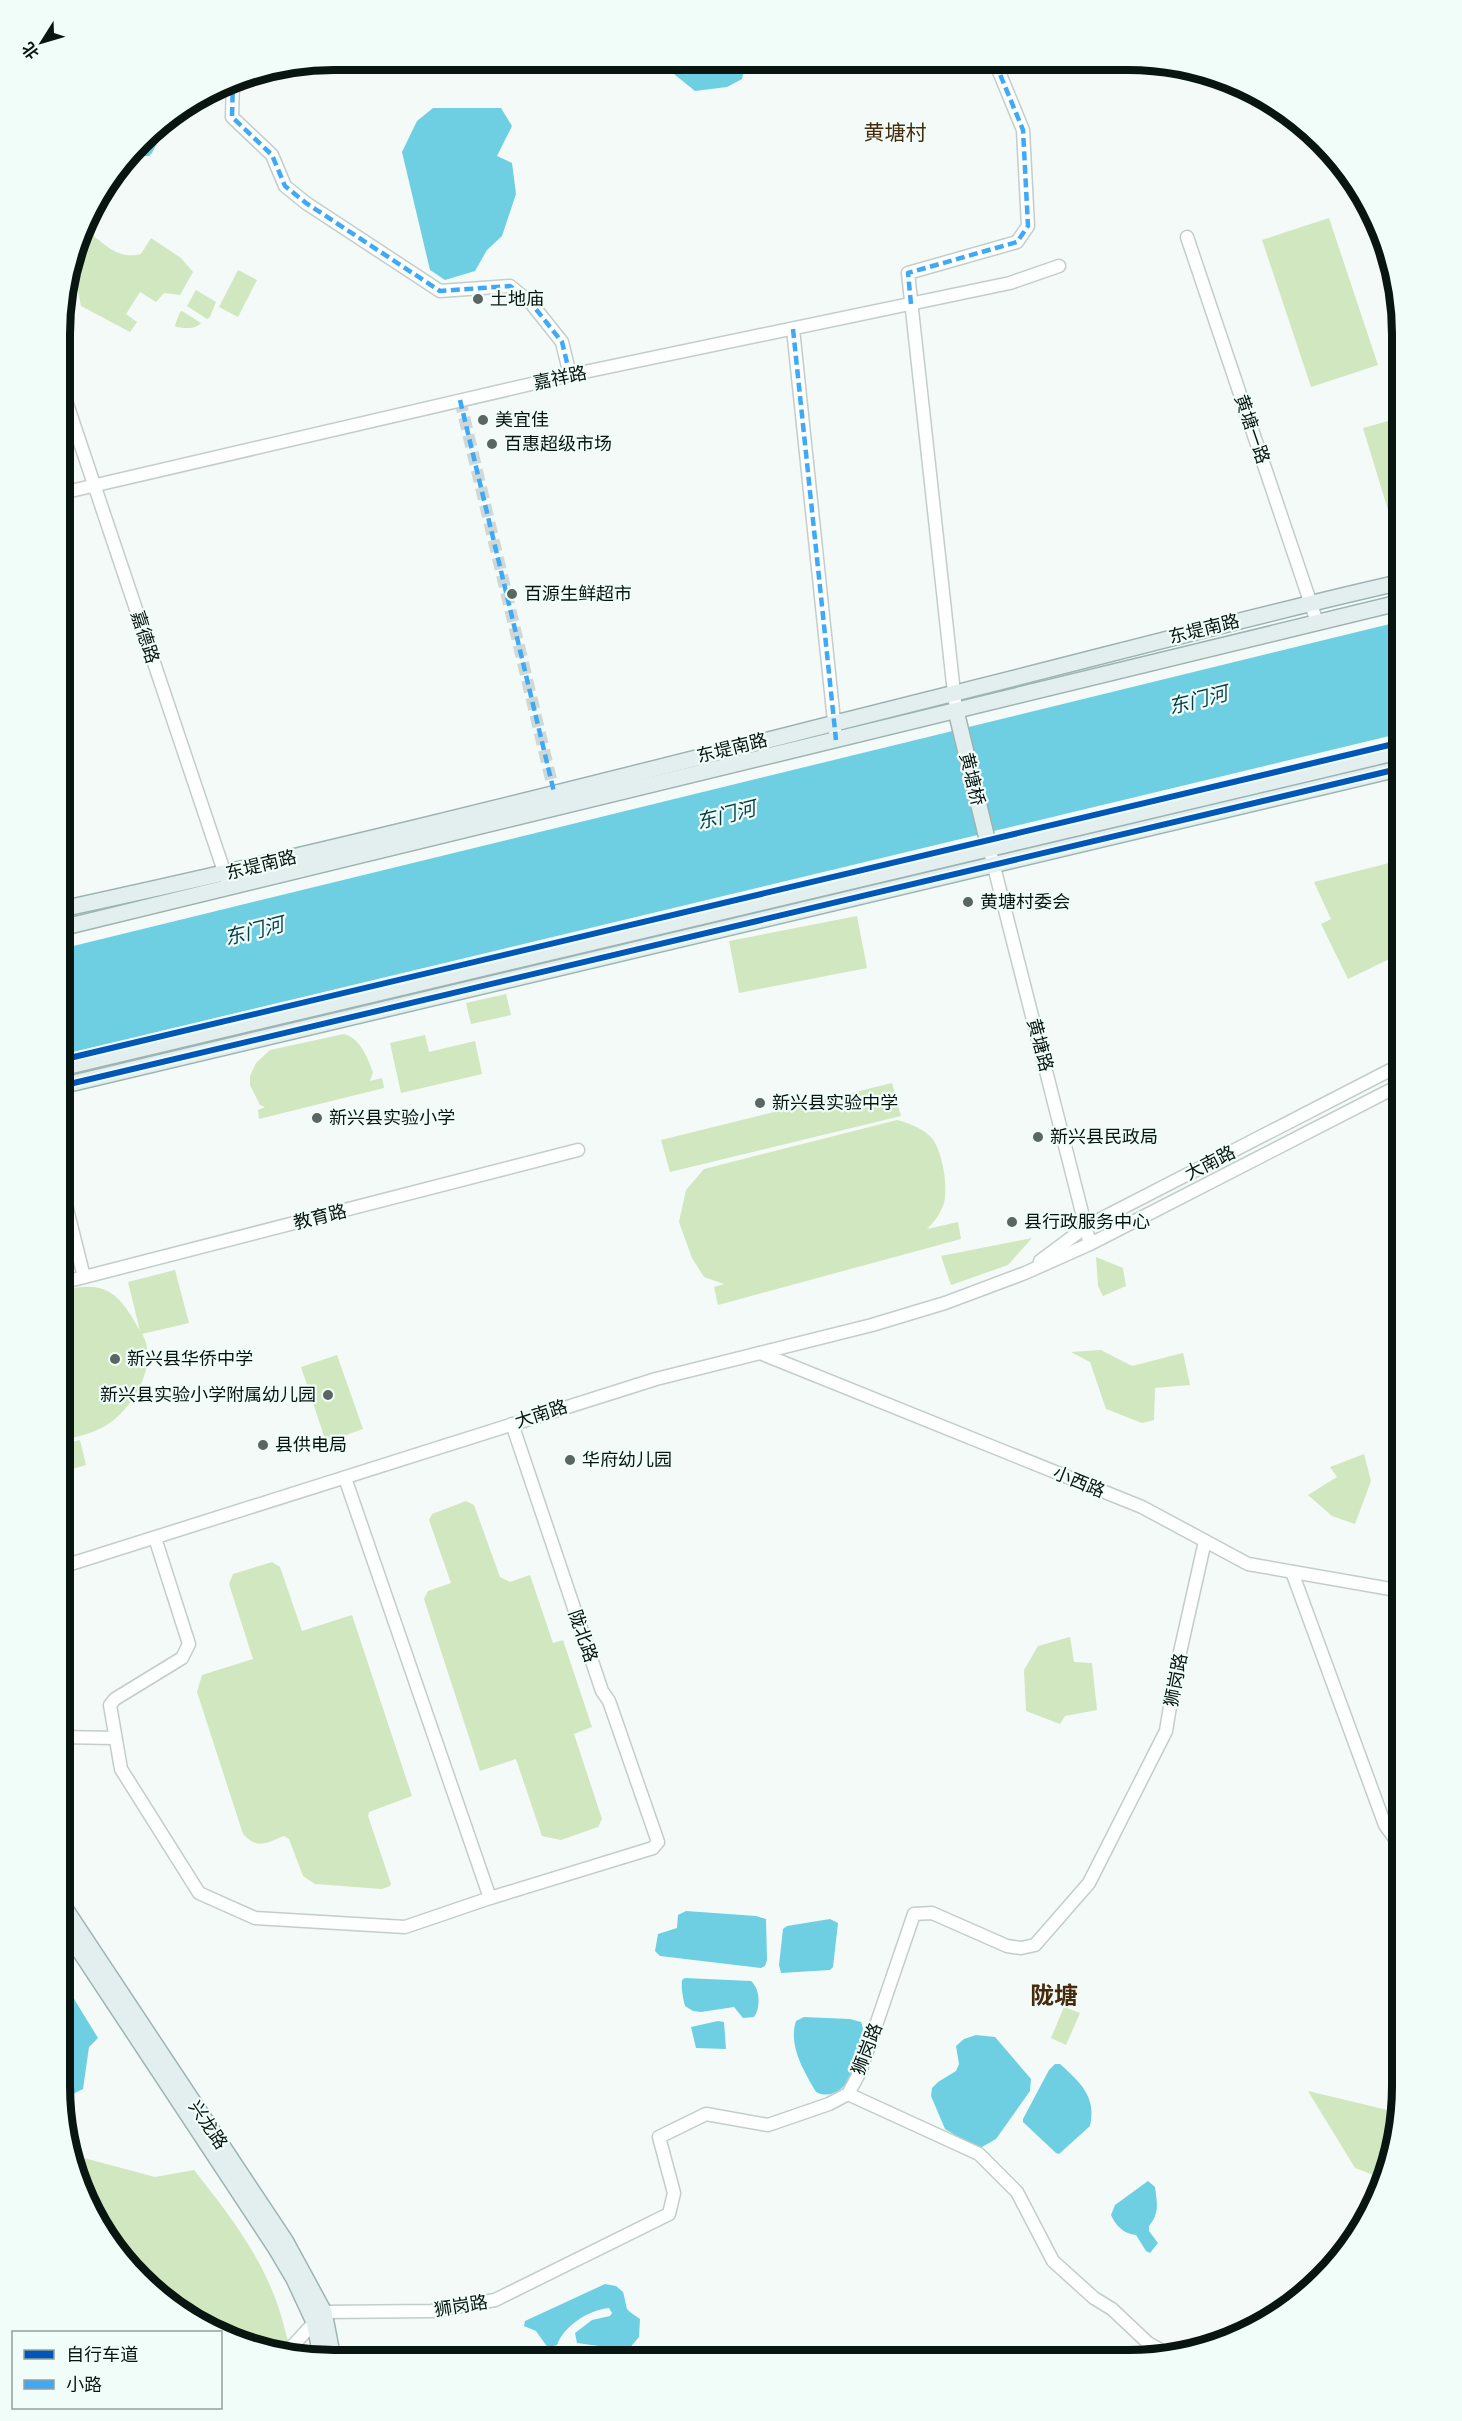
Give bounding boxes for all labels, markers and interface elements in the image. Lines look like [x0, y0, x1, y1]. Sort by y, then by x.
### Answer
north arrow [12, 12, 72, 72]
text: 北 [18, 39, 42, 63]
district label: 黄塘村 [864, 120, 927, 144]
place label: 土地庙 [490, 288, 544, 308]
marker: 土地庙 [471, 292, 485, 306]
street label: 嘉祥路 [531, 362, 588, 392]
street label: 黄塘一路 [1232, 391, 1274, 466]
place label: 美宜佳 [495, 409, 549, 429]
marker: 美宜佳 [476, 413, 490, 427]
place label: 百惠超级市场 [504, 433, 612, 453]
marker: 百惠超级市场 [485, 437, 499, 451]
place label: 百源生鲜超市 [524, 583, 632, 603]
marker: 百源生鲜超市 [505, 587, 519, 601]
street label: 嘉德路 [128, 608, 164, 665]
street label: 东堤南路 [1166, 610, 1241, 646]
water label: 东门河 [1166, 680, 1234, 718]
street label: 东堤南路 [694, 729, 769, 765]
street label: 黄塘桥 [957, 750, 989, 807]
water label: 东门河 [694, 795, 762, 833]
street label: 东堤南路 [223, 846, 298, 882]
place label: 黄塘村委会 [980, 891, 1070, 911]
marker: 黄塘村委会 [961, 895, 975, 909]
water label: 东门河 [222, 911, 290, 949]
street label: 黄塘路 [1024, 1016, 1058, 1073]
place label: 新兴县实验中学 [772, 1092, 898, 1112]
marker: 新兴县实验中学 [753, 1096, 767, 1110]
place label: 新兴县实验小学 [329, 1107, 455, 1127]
marker: 新兴县实验小学 [310, 1111, 324, 1125]
place label: 新兴县民政局 [1050, 1126, 1158, 1146]
marker: 新兴县民政局 [1031, 1130, 1045, 1144]
street label: 大南路 [1181, 1141, 1238, 1183]
street label: 教育路 [291, 1200, 348, 1232]
place label: 县行政服务中心 [1024, 1211, 1150, 1231]
marker: 县行政服务中心 [1005, 1215, 1019, 1229]
place label: 新兴县华侨中学 [127, 1348, 253, 1368]
marker: 新兴县华侨中学 [108, 1352, 122, 1366]
place label: 新兴县实验小学附属幼儿园 [100, 1384, 316, 1404]
marker: 新兴县实验小学附属幼儿园 [321, 1388, 335, 1402]
street label: 大南路 [512, 1395, 569, 1431]
place label: 县供电局 [275, 1434, 347, 1454]
marker: 县供电局 [256, 1438, 270, 1452]
place label: 华府幼儿园 [582, 1449, 672, 1469]
marker: 华府幼儿园 [563, 1453, 577, 1467]
street label: 小西路 [1051, 1462, 1108, 1500]
street label: 陇北路 [566, 1607, 602, 1664]
street label: 狮岗路 [1160, 1651, 1190, 1708]
district label: 陇塘 [1030, 1982, 1078, 2009]
street label: 狮岗路 [847, 2020, 885, 2077]
street label: 兴龙路 [185, 2096, 232, 2152]
street label: 狮岗路 [433, 2291, 489, 2319]
legend [12, 2331, 222, 2409]
text: 自行车道 [66, 2344, 138, 2364]
text: 小路 [66, 2374, 102, 2394]

